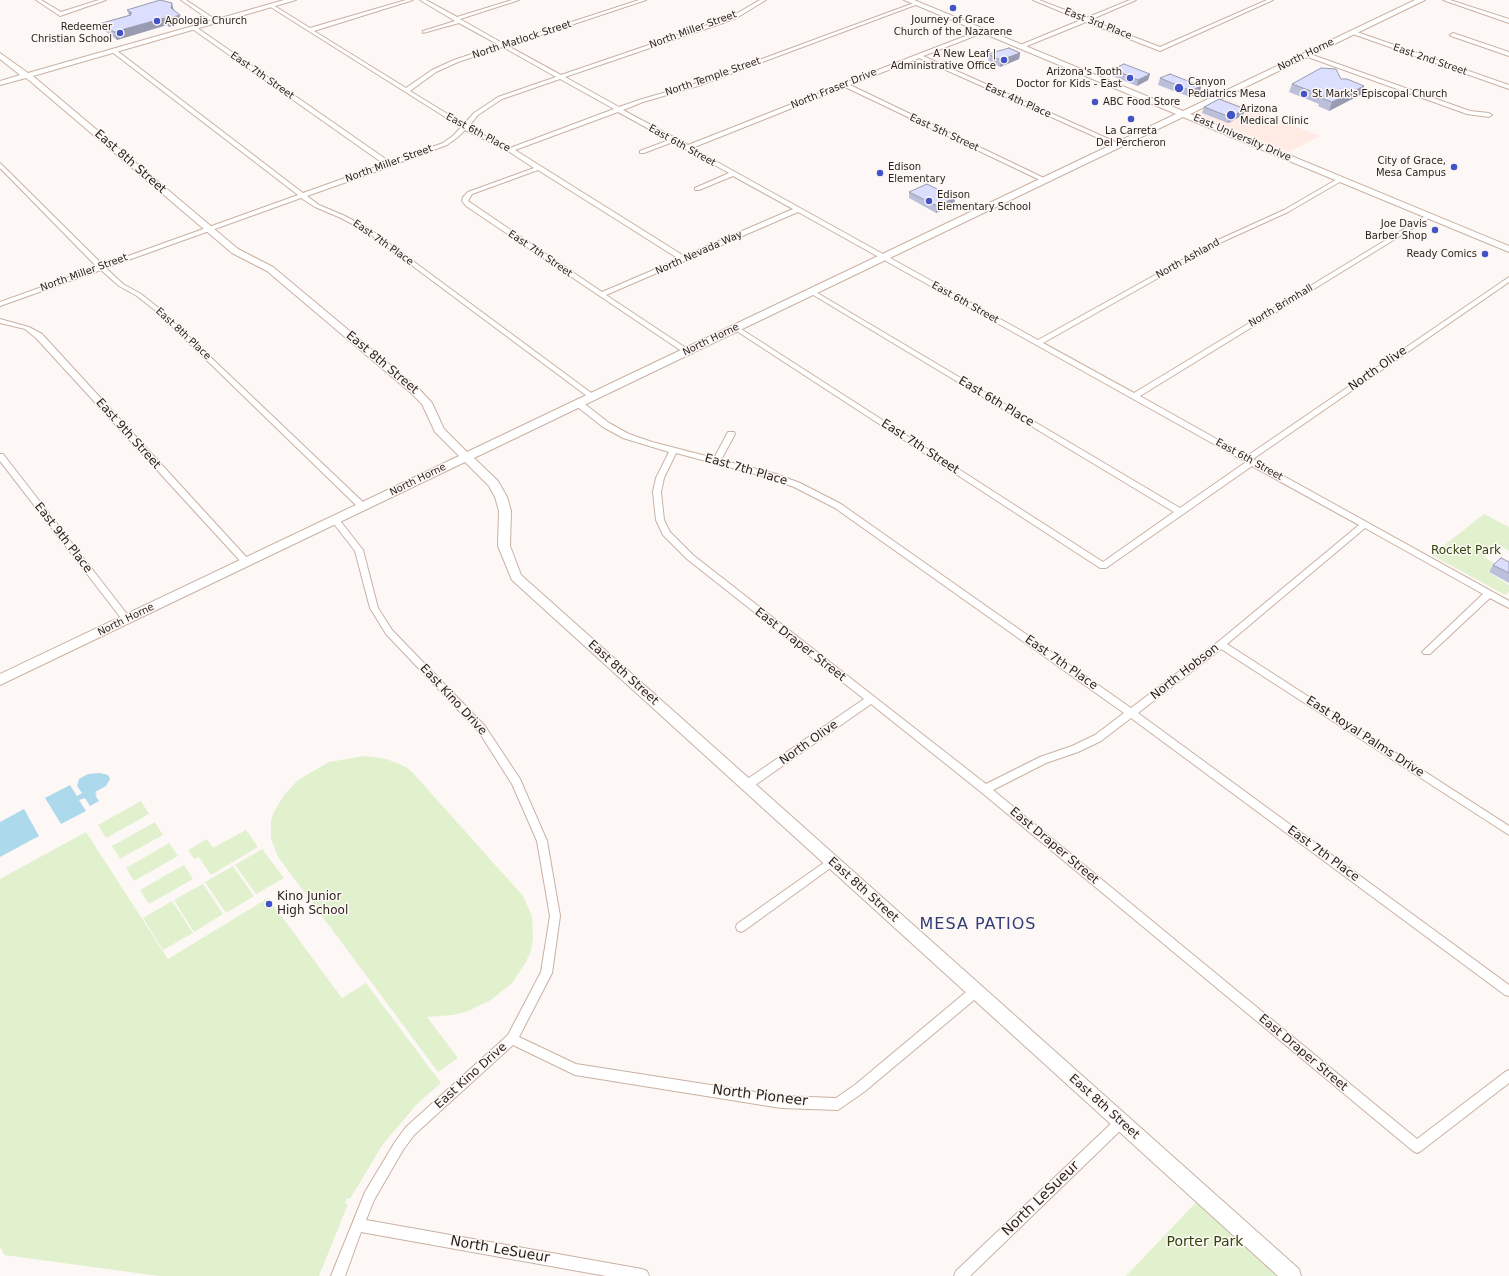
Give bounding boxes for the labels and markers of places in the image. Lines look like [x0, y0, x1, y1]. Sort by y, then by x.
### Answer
marker: Journey of Grace Church of the Nazarene [948, 3, 958, 13]
place label: Journey of Grace Church of the Nazarene [894, 14, 1012, 38]
place label: Apologia Church [165, 15, 247, 27]
marker: Apologia Church [152, 16, 162, 26]
place label: Redeemer Christian School [31, 21, 112, 44]
marker: Redeemer Christian School [115, 28, 125, 38]
place label: A New Leaf | Administrative Office [891, 48, 996, 72]
marker: A New Leaf | Administrative Office [999, 55, 1009, 65]
place label: Arizona's Tooth Doctor for Kids - East [1016, 66, 1122, 90]
marker: Arizona's Tooth Doctor for Kids - East [1125, 73, 1135, 83]
place label: Canyon Pediatrics Mesa [1188, 76, 1266, 100]
marker: Canyon Pediatrics Mesa [1173, 82, 1185, 94]
place label: St Mark's Episcopal Church [1312, 88, 1447, 100]
marker: St Mark's Episcopal Church [1299, 89, 1309, 99]
place label: ABC Food Store [1103, 96, 1180, 108]
marker: ABC Food Store [1090, 97, 1100, 107]
place label: Arizona Medical Clinic [1240, 103, 1309, 126]
marker: Arizona Medical Clinic [1225, 109, 1237, 121]
marker: La Carreta Del Percheron [1126, 114, 1136, 124]
place label: La Carreta Del Percheron [1096, 125, 1166, 148]
place label: City of Grace, Mesa Campus [1376, 155, 1446, 178]
place label: Edison Elementary [888, 161, 946, 184]
marker: City of Grace, Mesa Campus [1449, 162, 1459, 172]
marker: Edison Elementary [875, 168, 885, 178]
place label: Edison Elementary School [937, 189, 1031, 212]
marker: Edison Elementary School [924, 196, 934, 206]
place label: Joe Davis Barber Shop [1365, 218, 1427, 242]
marker: Joe Davis Barber Shop [1430, 225, 1440, 235]
place label: Ready Comics [1406, 248, 1477, 260]
marker: Ready Comics [1480, 249, 1490, 259]
place label: Kino Junior High School [277, 890, 348, 918]
marker: Kino Junior High School [264, 899, 274, 909]

